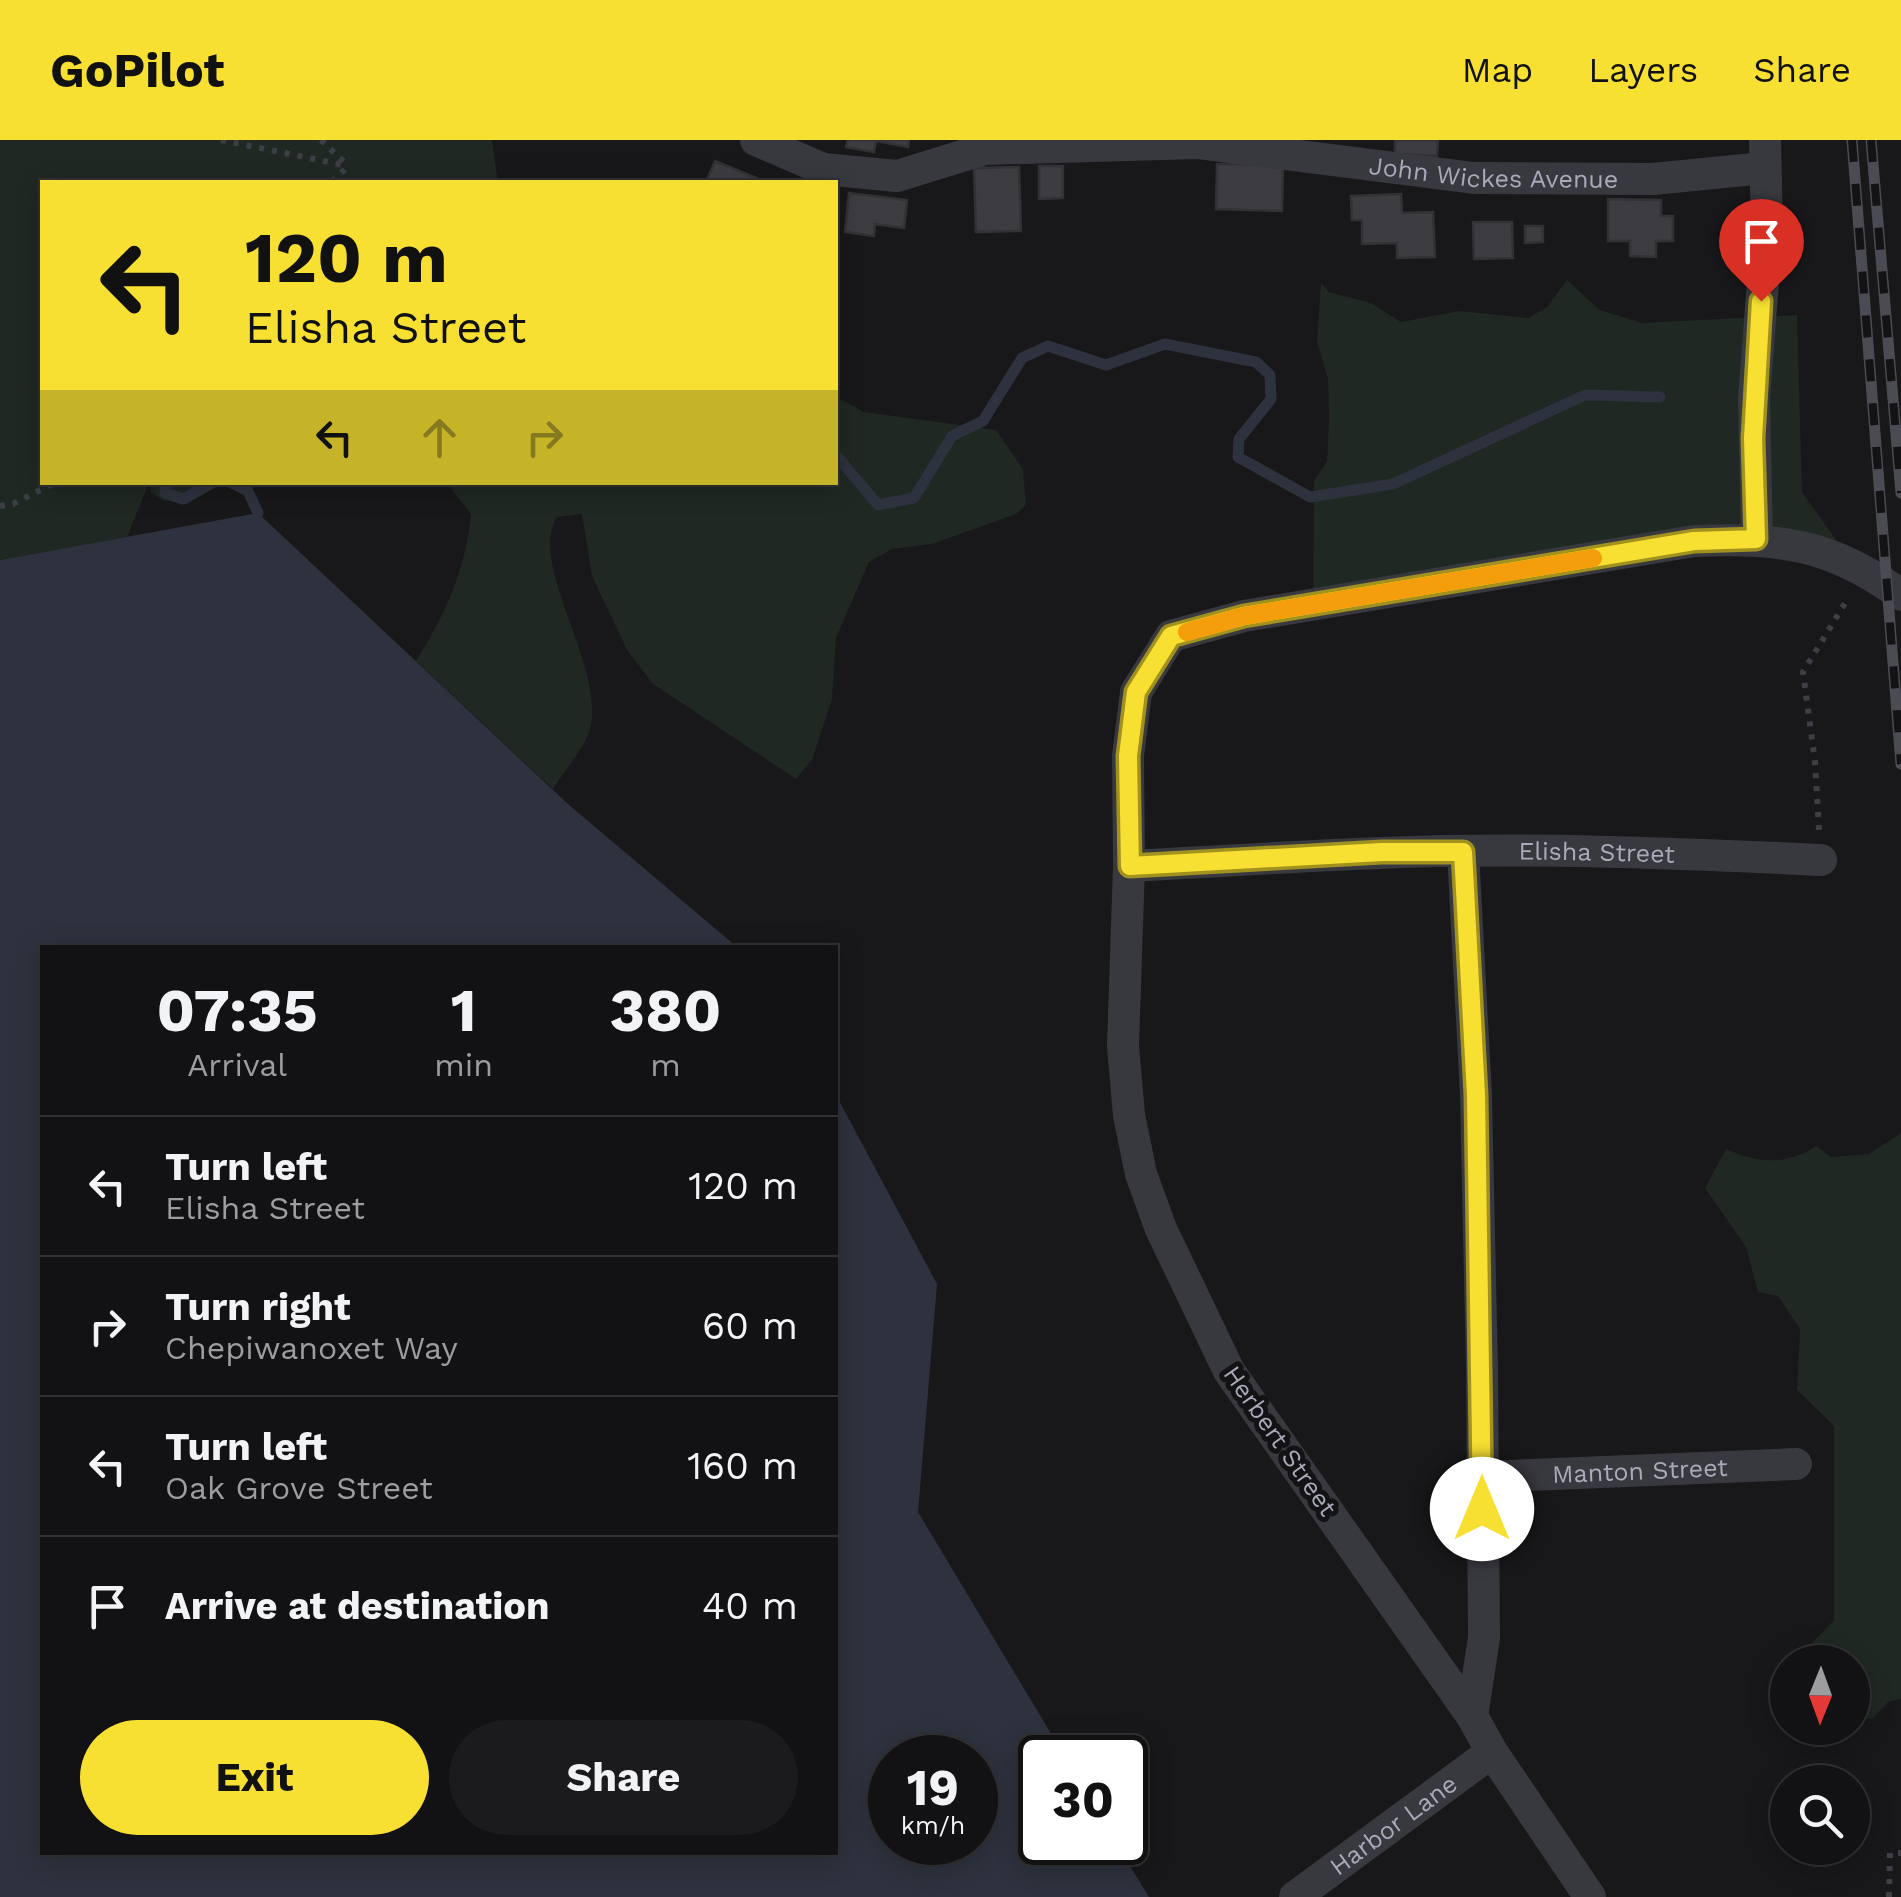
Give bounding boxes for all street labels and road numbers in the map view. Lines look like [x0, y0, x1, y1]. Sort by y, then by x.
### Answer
street label: John Wickes Avenue [1367, 150, 1618, 193]
street label: Elisha Street [1518, 836, 1676, 868]
street label: Herbert Street [1217, 1360, 1343, 1522]
street label: Manton Street [1552, 1452, 1729, 1489]
street label: Harbor Lane [1324, 1768, 1462, 1881]

